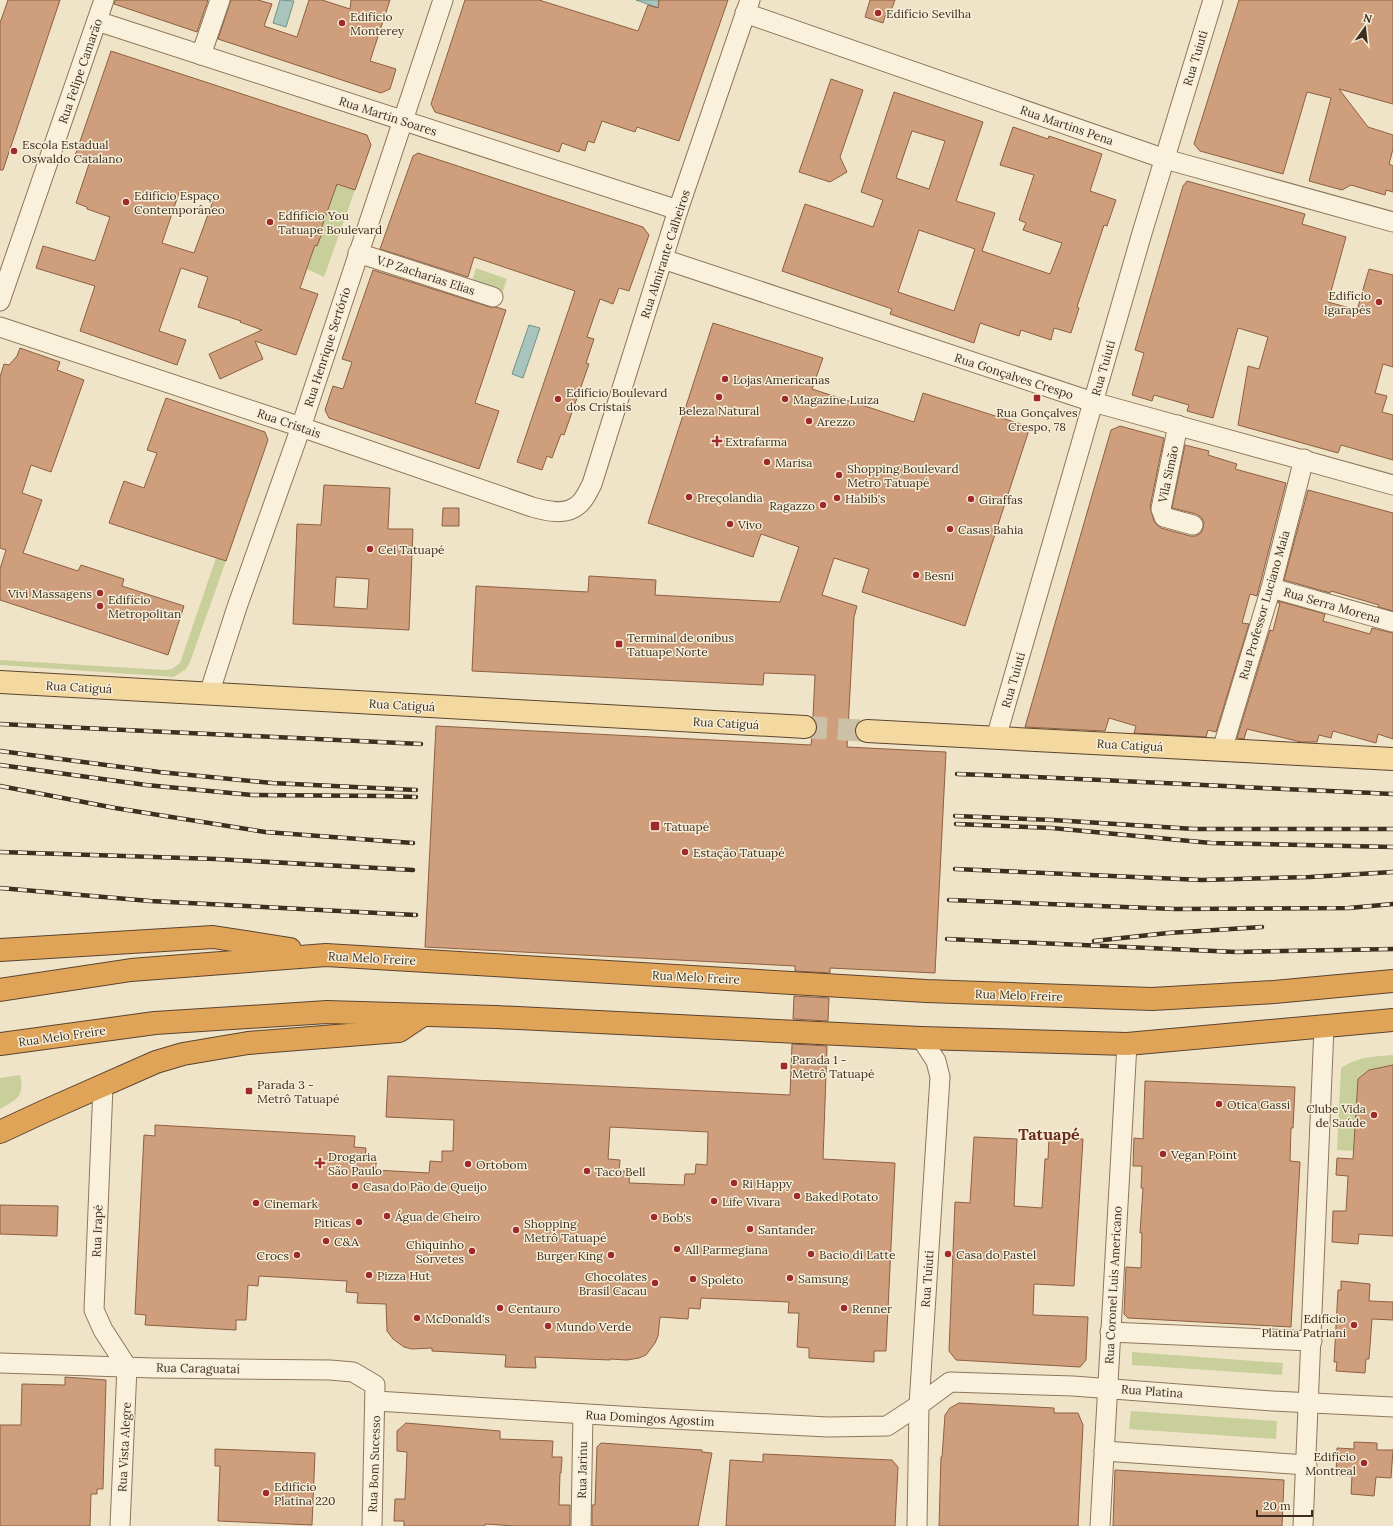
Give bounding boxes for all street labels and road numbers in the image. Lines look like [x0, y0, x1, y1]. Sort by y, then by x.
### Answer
street label: Rua Felipe Camarão [55, 16, 105, 126]
street label: Rua Tuiuti [1179, 28, 1211, 88]
street label: Rua Martin Soares [337, 93, 439, 139]
street label: Rua Martins Pena [1018, 102, 1116, 148]
street label: Rua Almirante Calheiros [637, 187, 693, 320]
street label: V.P Zacharias Elias [374, 252, 478, 298]
street label: Rua Henrique Sertório [301, 285, 353, 409]
street label: Rua Tuiuti [1088, 338, 1118, 398]
street label: Rua Gonçalves Crespo [953, 350, 1075, 402]
street label: Rua Cristais [255, 405, 323, 441]
street label: Vila Simão [1154, 444, 1181, 505]
street label: Rua Professor Luciano Maia [1235, 529, 1293, 681]
street label: Rua Serra Morena [1282, 584, 1382, 626]
street label: Rua Tuiuti [998, 650, 1028, 710]
street label: Rua Catiguá [45, 678, 113, 696]
street label: Rua Catiguá [368, 696, 436, 714]
street label: Rua Catiguá [692, 714, 760, 732]
street label: Rua Catiguá [1096, 736, 1164, 754]
street label: Rua Melo Freire [328, 948, 417, 968]
street label: Rua Melo Freire [652, 967, 741, 987]
street label: Rua Melo Freire [975, 986, 1064, 1004]
street label: Rua Melo Freire [17, 1022, 107, 1050]
street label: Rua Irapé [89, 1204, 105, 1258]
street label: Rua Coronel Luis Americano [1101, 1206, 1125, 1364]
street label: Rua Tuiuti [918, 1250, 936, 1308]
street label: Rua Caraguataí [156, 1360, 240, 1376]
street label: Rua Platina [1120, 1381, 1184, 1401]
street label: Rua Vista Alegre [114, 1401, 134, 1492]
street label: Rua Domingos Agostim [585, 1407, 715, 1429]
street label: Rua Bom Sucesso [365, 1415, 383, 1513]
street label: Rua Jarinu [574, 1441, 590, 1499]

